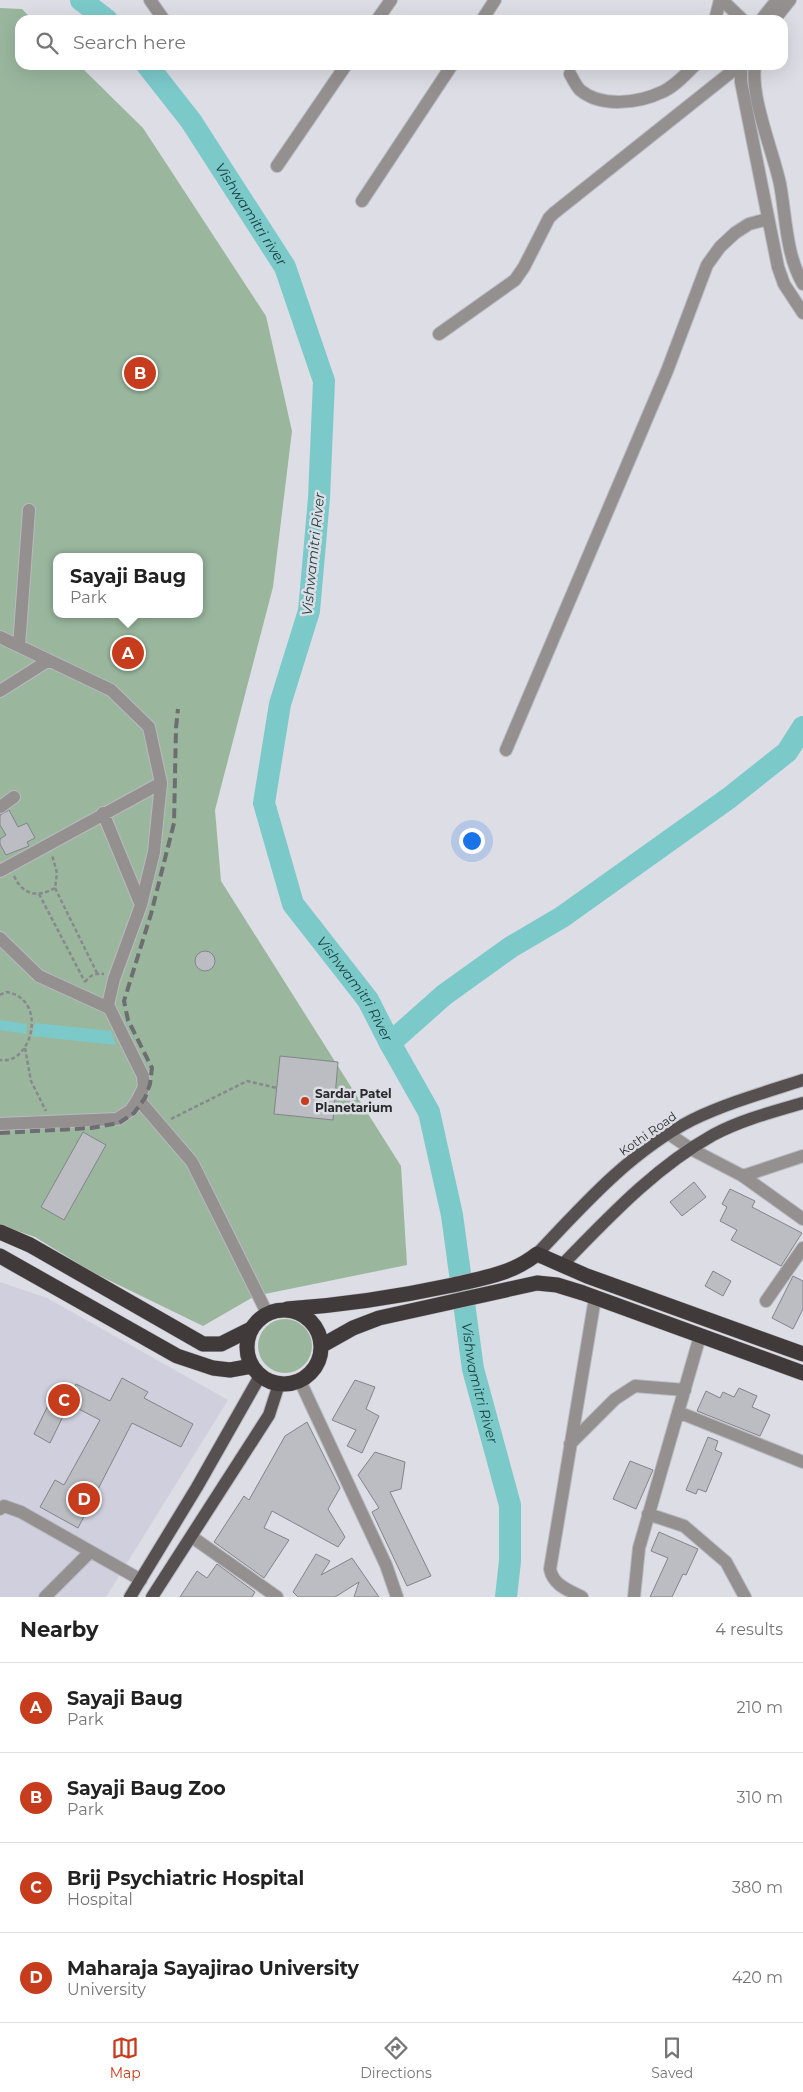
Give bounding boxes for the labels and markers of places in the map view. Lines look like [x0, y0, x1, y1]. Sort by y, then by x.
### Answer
pin: B [124, 354, 156, 392]
pin: A [112, 634, 144, 672]
place label: Sardar Patel Planetarium [315, 1086, 393, 1115]
marker: Sardar Patel Planetarium [299, 1095, 311, 1107]
pin: C [48, 1381, 80, 1419]
pin: D [68, 1480, 100, 1518]

